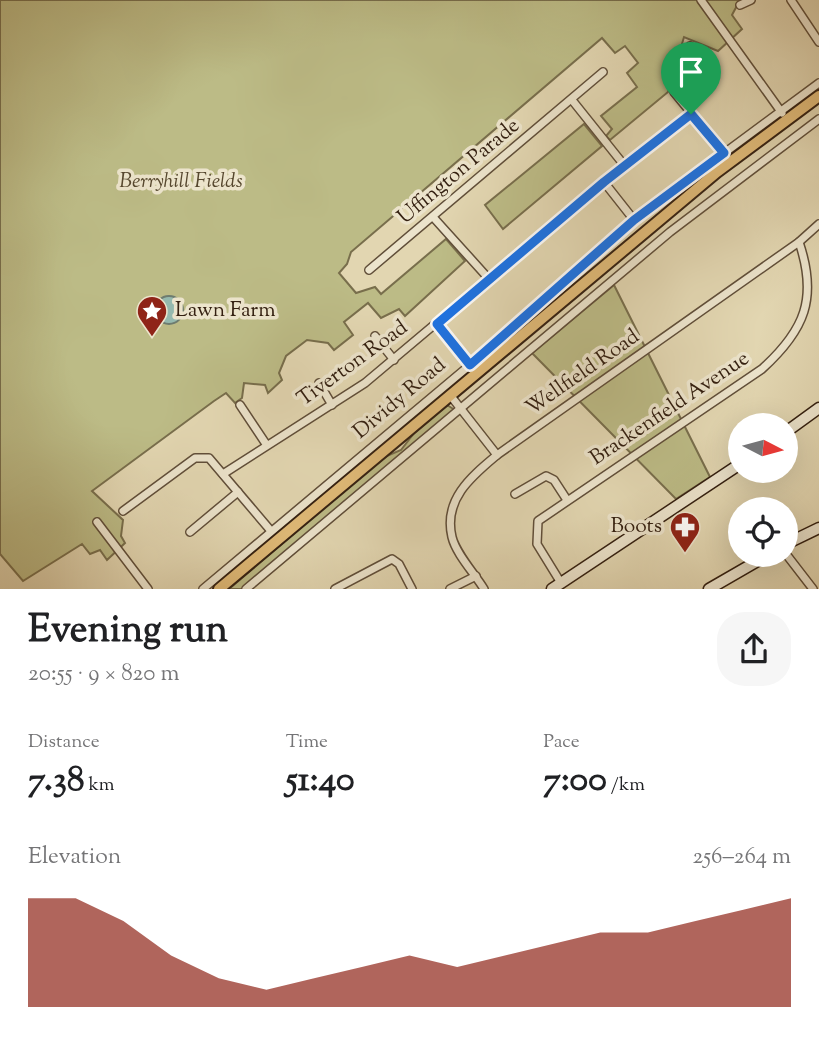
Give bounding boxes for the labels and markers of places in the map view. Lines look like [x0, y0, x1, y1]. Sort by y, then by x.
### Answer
pin [661, 42, 721, 114]
place icon: Lawn Farm [135, 294, 169, 338]
place label: Lawn Farm [175, 296, 276, 326]
pharmacy icon: Boots [668, 510, 702, 554]
place label: Boots [610, 512, 662, 542]

